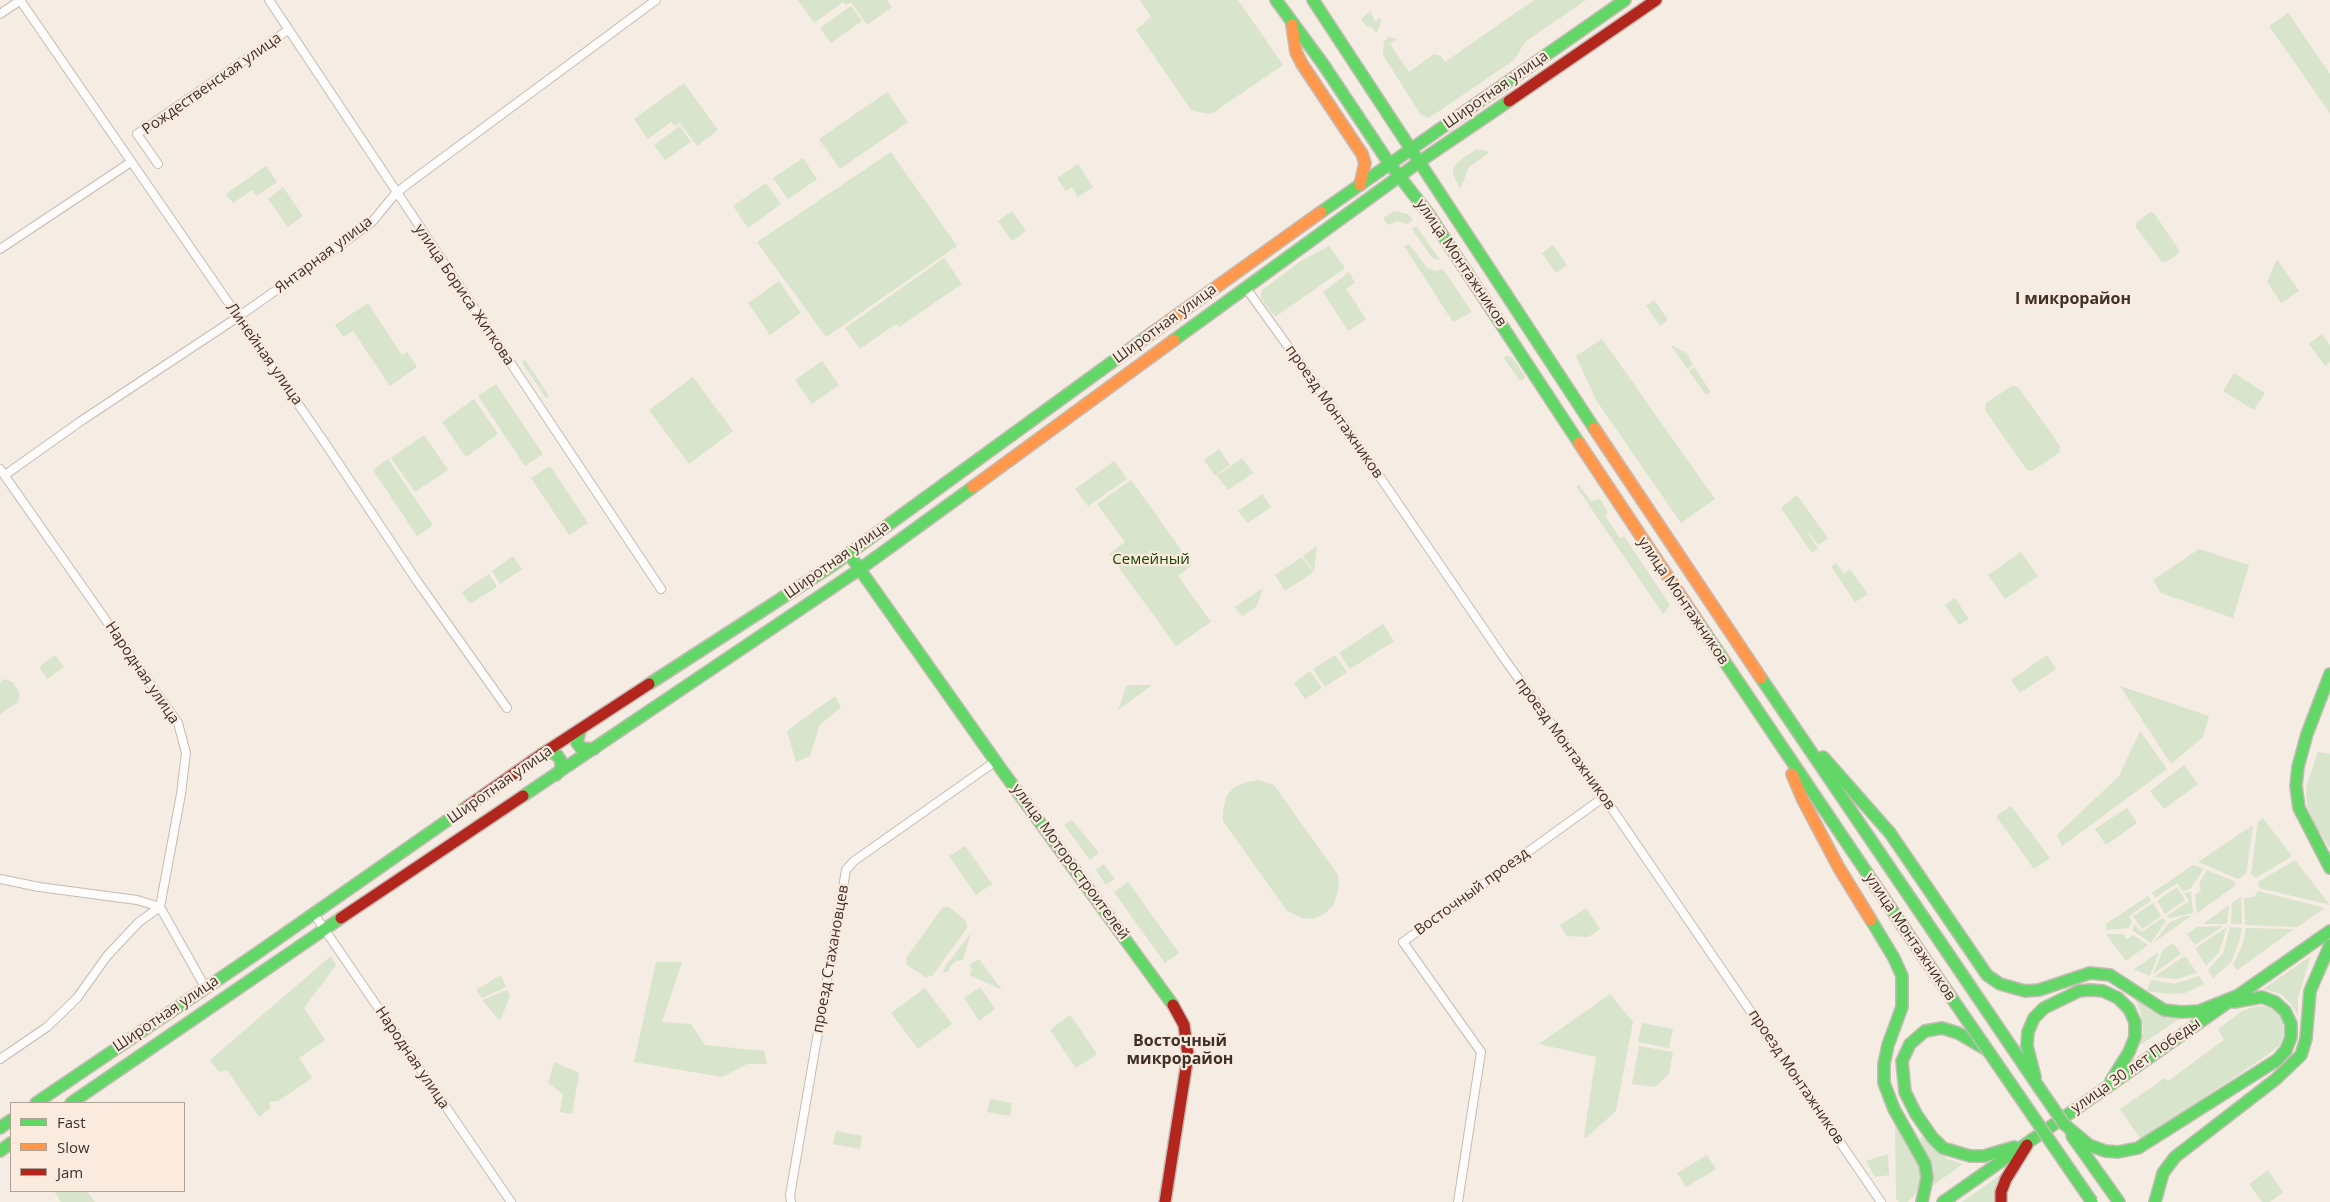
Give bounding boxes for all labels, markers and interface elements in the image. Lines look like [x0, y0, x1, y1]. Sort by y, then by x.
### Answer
street label: Рождественская улица [139, 29, 285, 139]
street label: Широтная улица [1440, 47, 1552, 133]
street label: улица Монтажников [1412, 196, 1510, 330]
street label: Янтарная улица [272, 213, 376, 297]
street label: улица Бориса Житкова [410, 221, 518, 369]
street label: Широтная улица [1110, 280, 1220, 368]
district label: I микрорайон [2015, 289, 2131, 309]
street label: Линейная улица [222, 299, 306, 409]
street label: проезд Монтажников [1281, 342, 1387, 482]
street label: Широтная улица [781, 517, 893, 603]
street label: улица Монтажников [1634, 534, 1732, 668]
park label: Семейный [1112, 551, 1190, 569]
street label: Народная улица [101, 618, 183, 728]
street label: проезд Монтажников [1511, 675, 1619, 813]
street label: Широтная улица [444, 742, 556, 828]
street label: улица Моторостроителей [1007, 781, 1133, 943]
street label: Восточный проезд [1411, 844, 1533, 940]
street label: улица Монтажников [1861, 870, 1959, 1004]
street label: проезд Стахановцев [809, 883, 853, 1035]
street label: Широтная улица [110, 972, 222, 1056]
street label: Народная улица [371, 1003, 453, 1113]
street label: проезд Монтажников [1744, 1006, 1848, 1148]
street label: улица 30 лет Победы [2068, 1015, 2204, 1117]
district label: Восточный микрорайон [1127, 1031, 1233, 1069]
legend [10, 1102, 185, 1192]
text: Fast [57, 1112, 86, 1132]
text: Slow [57, 1137, 90, 1157]
text: Jam [57, 1162, 83, 1182]

